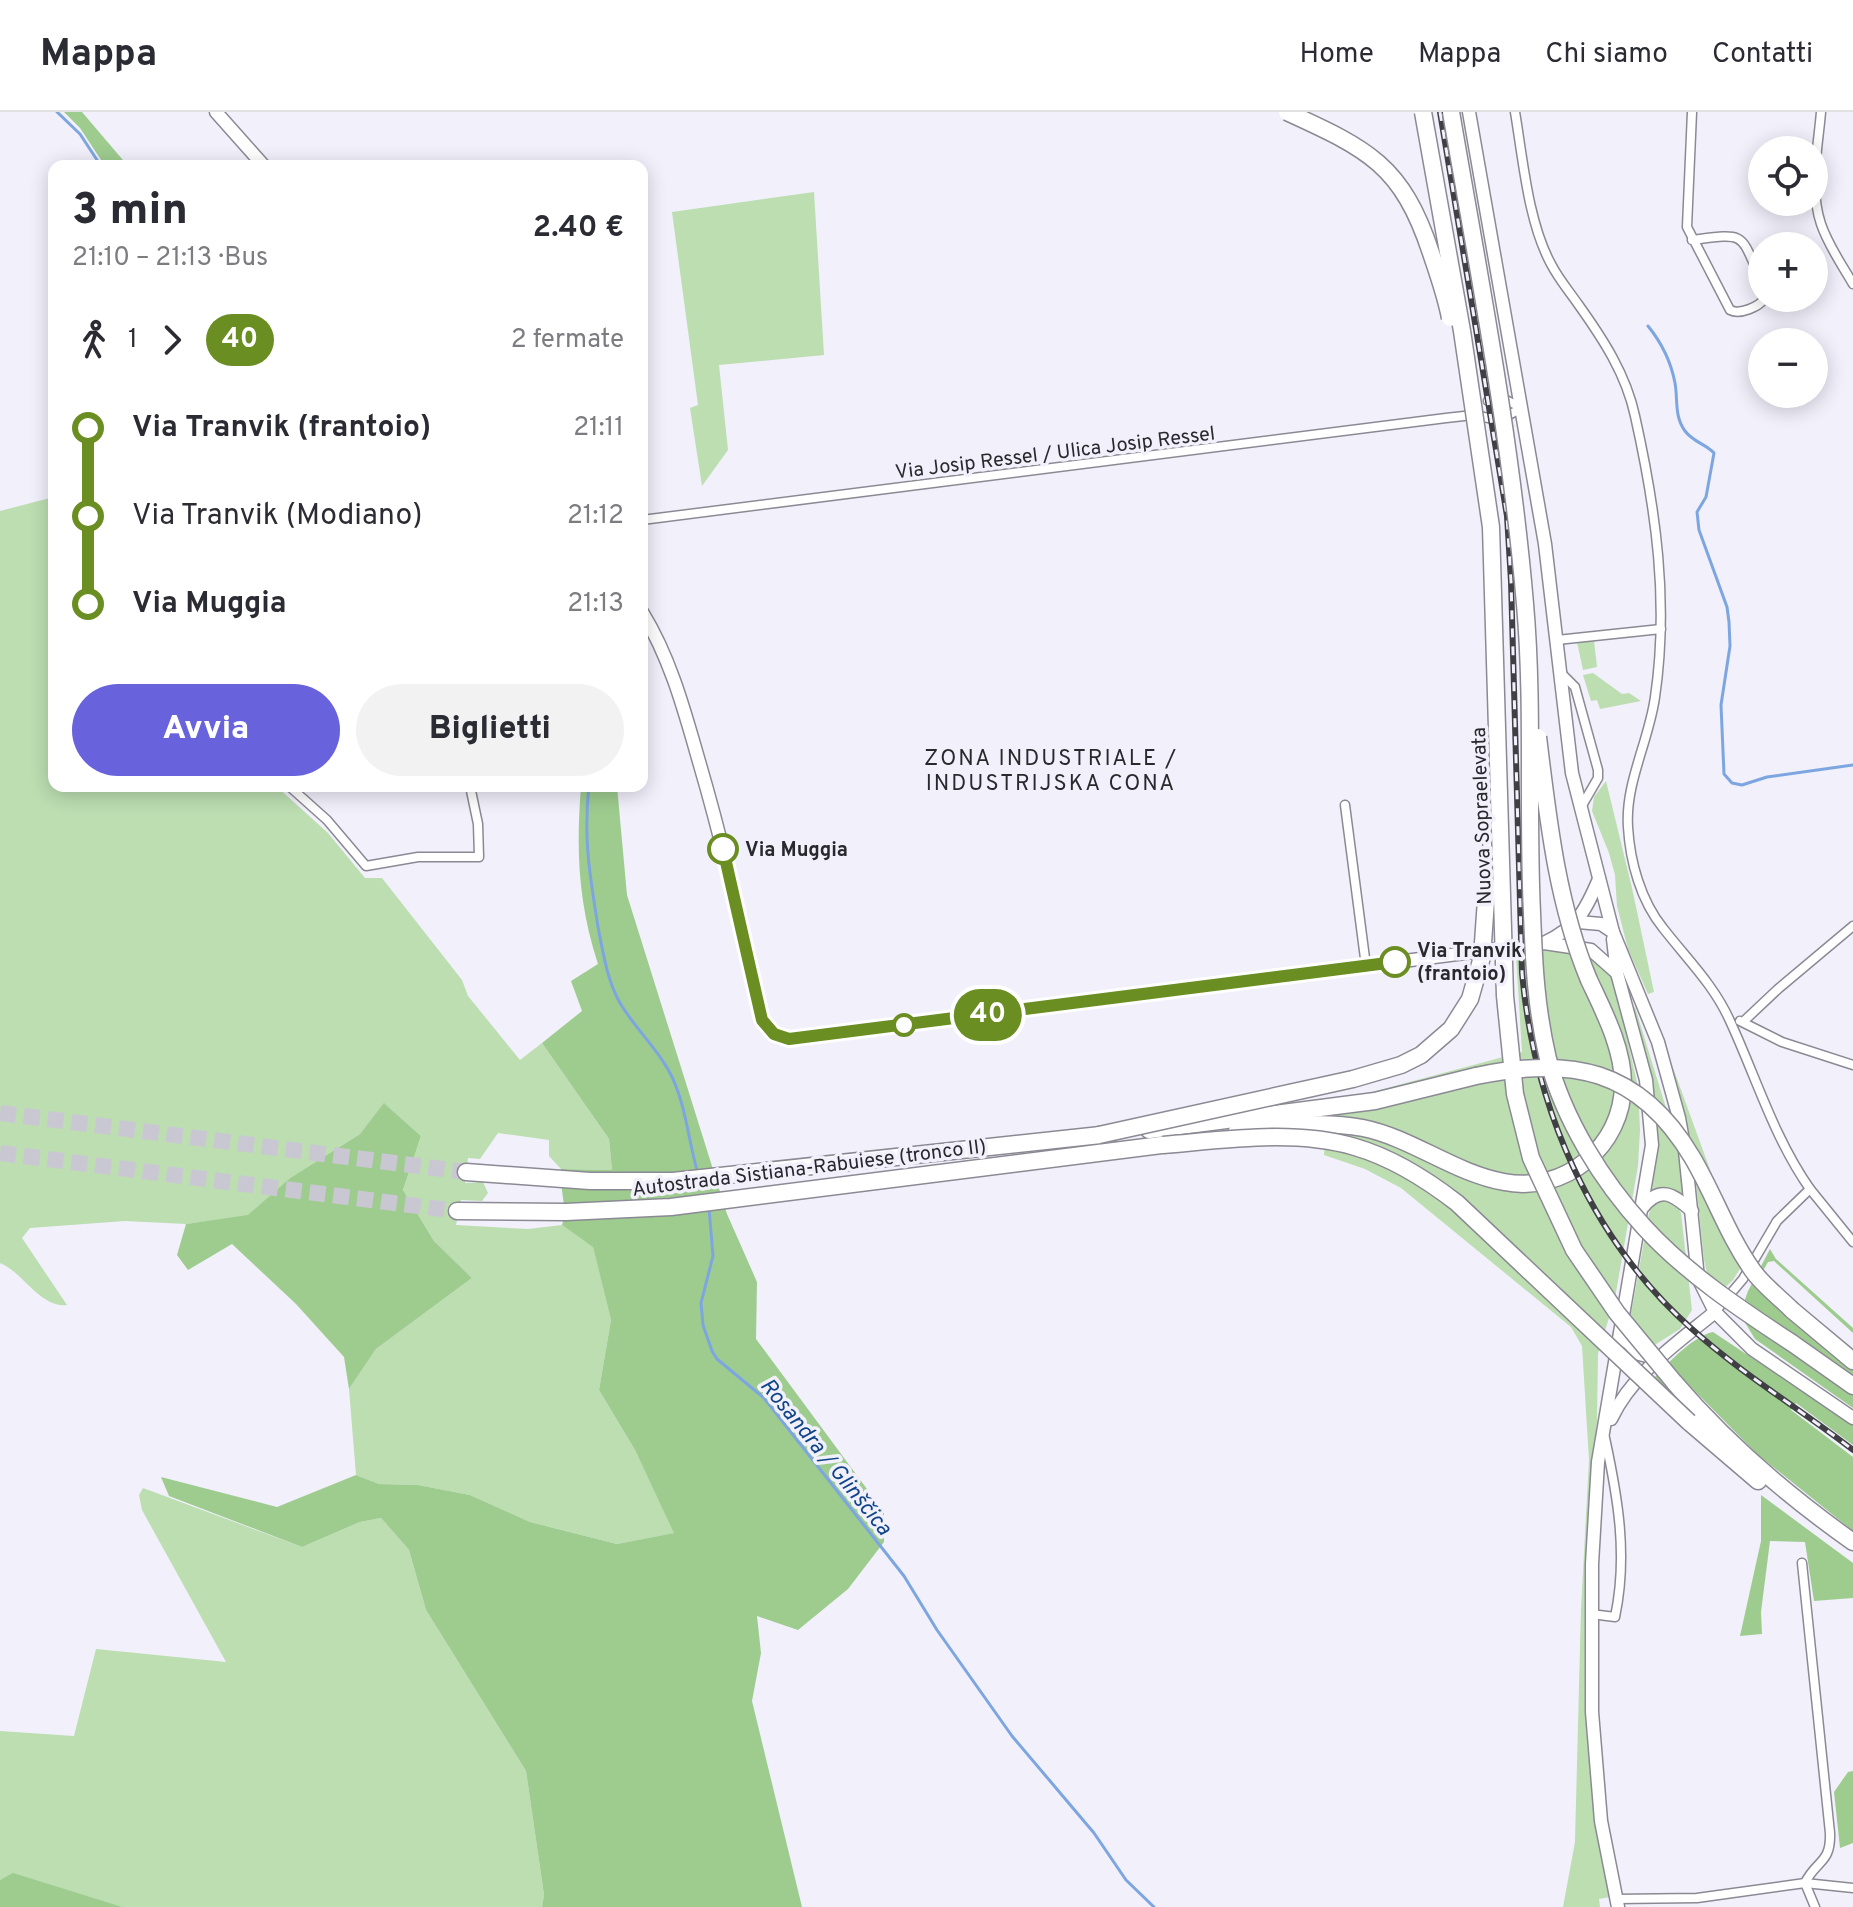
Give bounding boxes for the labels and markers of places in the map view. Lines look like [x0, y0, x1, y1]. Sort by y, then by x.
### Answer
marker: Via Muggia [708, 834, 738, 864]
place label: Via Muggia [745, 838, 848, 864]
place label: Via Tranvik (frantoio) [1417, 939, 1522, 988]
marker: Via Tranvik (frantoio) [1380, 947, 1410, 977]
unlabelled marker [893, 1014, 915, 1036]

